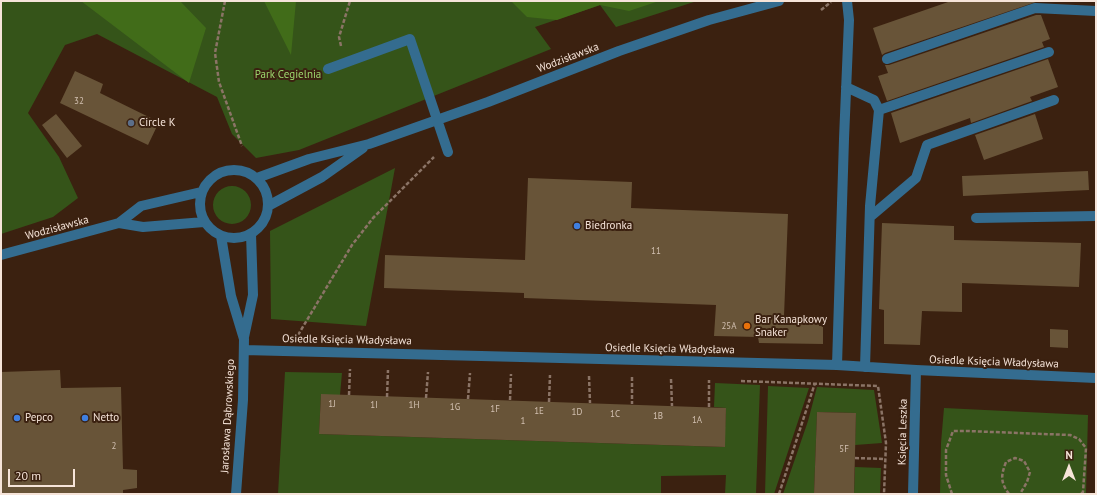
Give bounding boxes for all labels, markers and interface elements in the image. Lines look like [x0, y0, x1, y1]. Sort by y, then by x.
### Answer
street label: Wodzisławska [535, 40, 601, 76]
park label: Park Cegielnia [255, 68, 321, 82]
house number: 32 [74, 96, 84, 106]
place label: Circle K [139, 116, 175, 130]
marker: Circle K [126, 118, 136, 128]
street label: Wodzisławska [24, 213, 90, 243]
place label: Biedronka [585, 219, 632, 233]
marker: Biedronka [572, 221, 582, 231]
house number: 11 [651, 246, 661, 256]
place label: Bar Kanapkowy Snaker [755, 313, 827, 339]
house number: 25A [721, 321, 737, 331]
marker: Bar Kanapkowy Snaker [742, 321, 752, 331]
street label: Osiedle Księcia Władysława [282, 332, 412, 348]
street label: Osiedle Księcia Władysława [605, 341, 735, 357]
street label: Osiedle Księcia Władysława [929, 353, 1059, 371]
street label: Jarosława Dąbrowskiego [218, 359, 238, 473]
house number: 1J [328, 399, 336, 409]
street label: Księcia Leszka [896, 399, 910, 465]
house number: 1I [370, 400, 378, 410]
house number: 1H [409, 400, 419, 410]
house number: 1G [450, 402, 460, 412]
house number: 1F [490, 404, 500, 414]
house number: 1E [534, 406, 544, 416]
house number: 1D [572, 407, 582, 417]
house number: 1C [610, 409, 620, 419]
place label: Pepco [25, 411, 53, 425]
place label: Netto [93, 411, 119, 425]
house number: 1B [653, 411, 663, 421]
marker: Pepco [12, 413, 22, 423]
marker: Netto [80, 413, 90, 423]
house number: 1A [692, 415, 702, 425]
house number: 1 [521, 416, 525, 426]
house number: 2 [112, 441, 116, 451]
house number: 5F [839, 444, 849, 454]
north arrow [1049, 447, 1089, 487]
text: N [1065, 448, 1073, 462]
scale bar [10, 461, 77, 487]
text: 20 m [15, 468, 41, 483]

